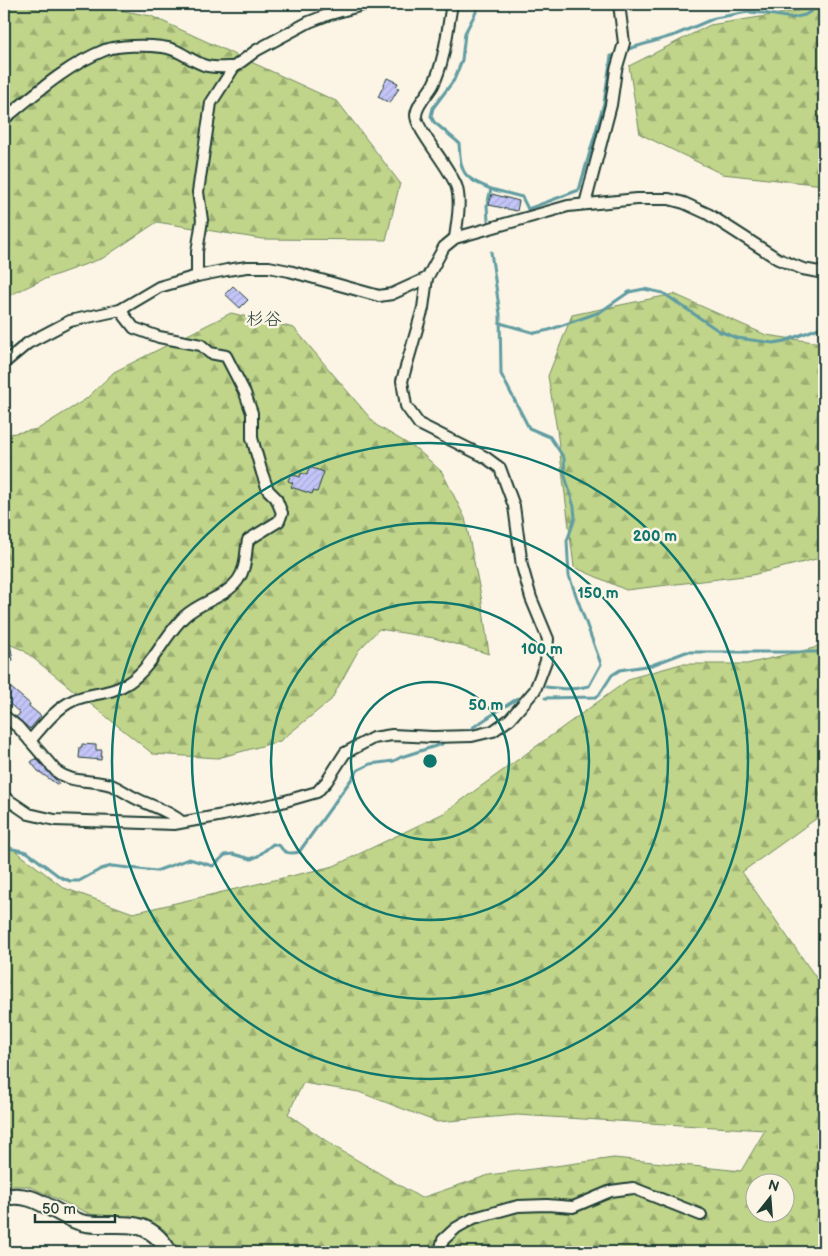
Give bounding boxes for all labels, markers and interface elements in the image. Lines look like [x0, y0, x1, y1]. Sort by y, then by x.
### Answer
district label: 杉谷 [246, 309, 282, 330]
text: 200 m [633, 527, 677, 546]
text: 150 m [577, 584, 619, 603]
text: 100 m [521, 640, 563, 659]
text: 50 m [469, 696, 504, 715]
centre of rings [421, 752, 439, 770]
north arrow [746, 1174, 796, 1224]
text: N [766, 1176, 781, 1196]
scale bar [35, 1191, 115, 1223]
text: 50 m [42, 1200, 76, 1219]

